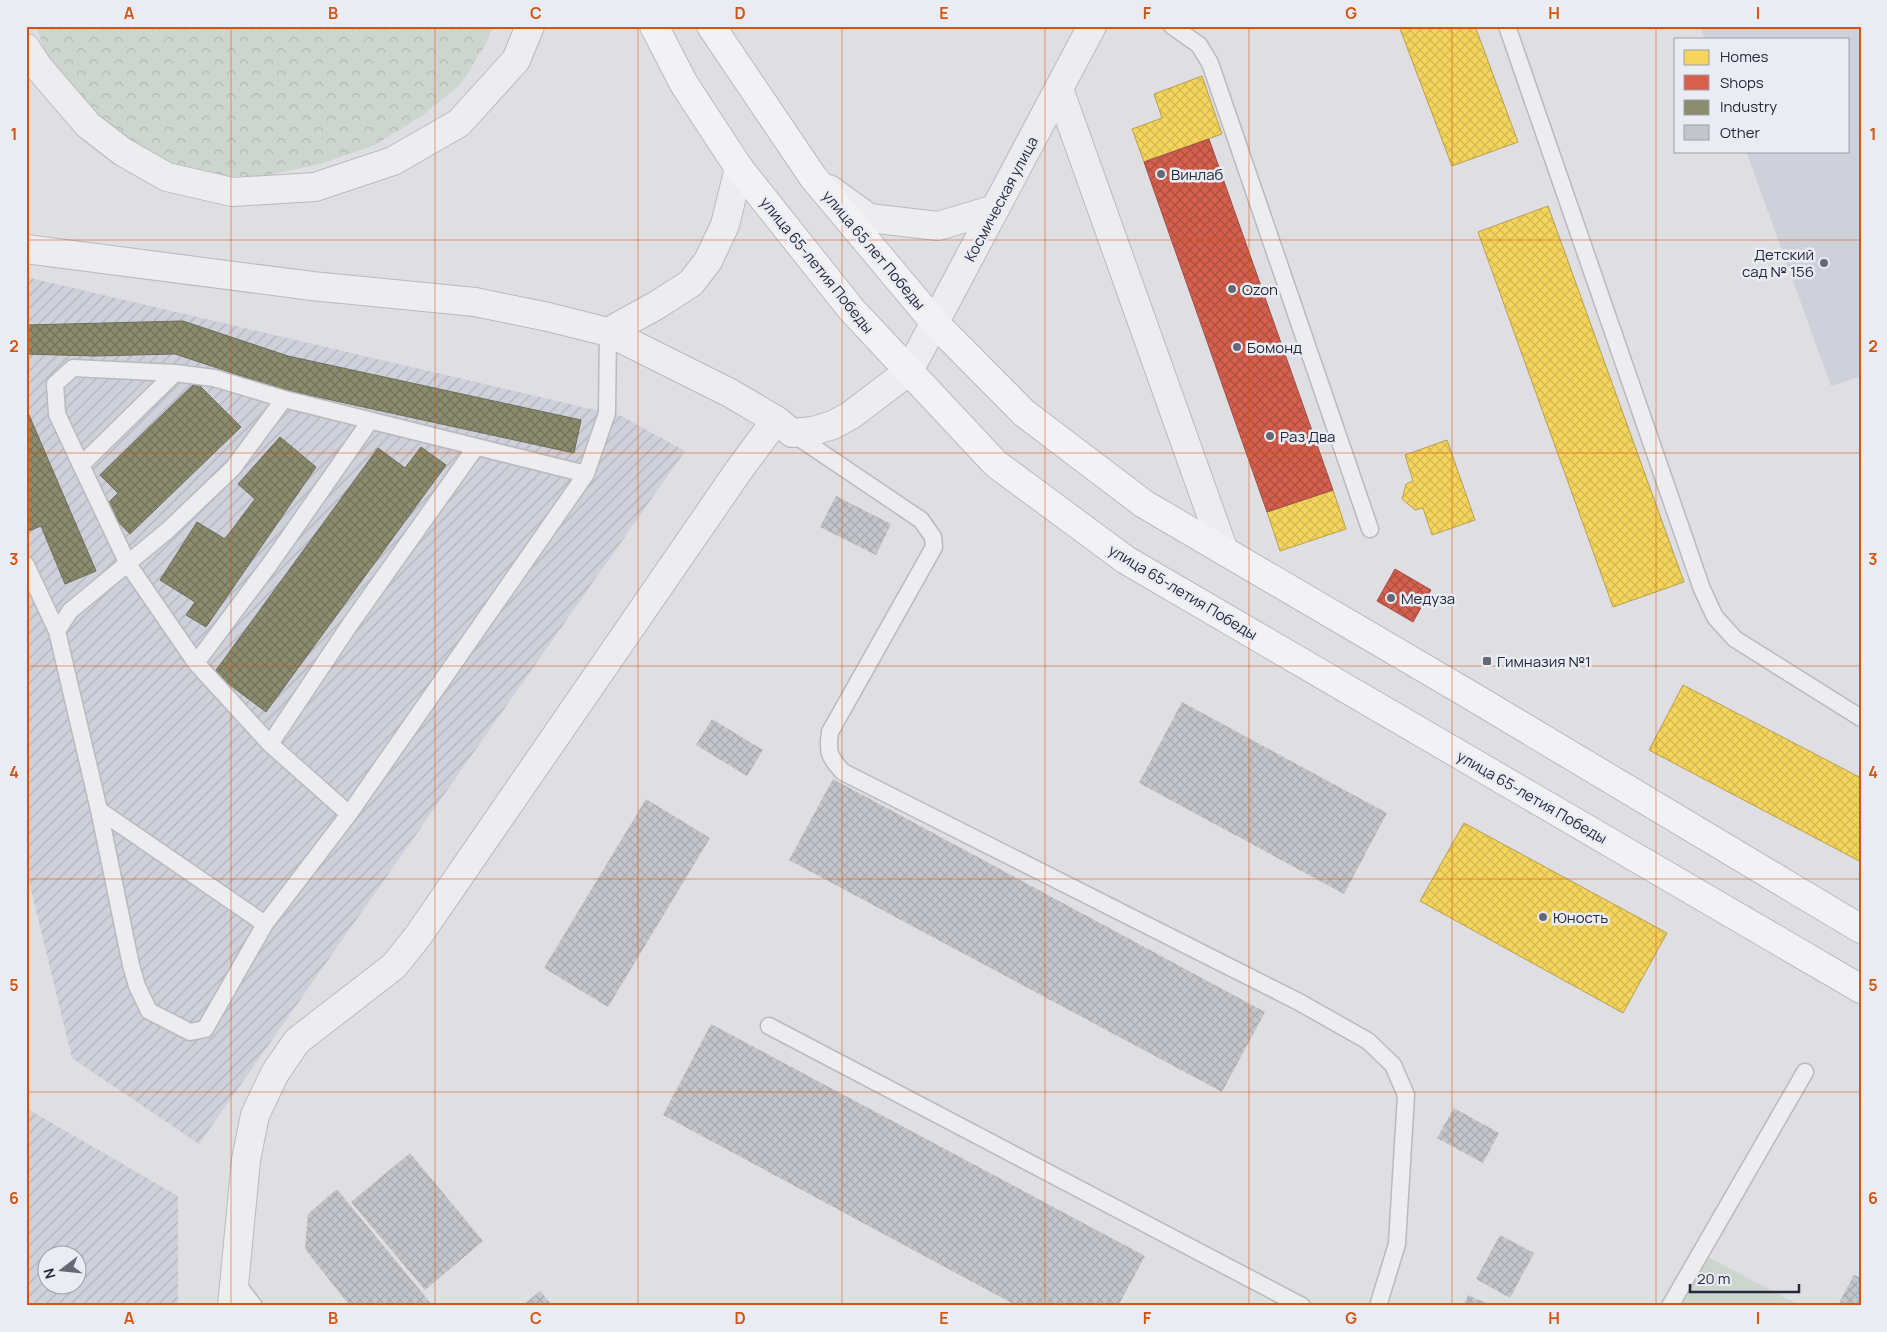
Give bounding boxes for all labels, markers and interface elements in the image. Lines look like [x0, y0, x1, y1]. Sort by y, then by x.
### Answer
text: A [124, 2, 135, 24]
text: B [328, 2, 338, 24]
text: C [530, 2, 542, 24]
text: D [734, 2, 746, 24]
text: E [939, 2, 949, 24]
text: F [1143, 2, 1152, 24]
text: G [1345, 2, 1357, 24]
text: H [1548, 2, 1560, 24]
text: I [1756, 2, 1760, 24]
legend [1674, 38, 1850, 152]
text: Homes [1720, 46, 1769, 67]
text: Shops [1720, 72, 1764, 93]
text: Industry [1720, 96, 1777, 117]
text: Other [1720, 122, 1761, 143]
text: 1 [10, 123, 18, 145]
text: 1 [1869, 123, 1877, 145]
street label: Космическая улица [959, 133, 1043, 265]
place label: Винлаб [1171, 164, 1224, 185]
marker: Винлаб [1155, 168, 1167, 180]
street label: улица 65 лет Победы [818, 186, 930, 314]
street label: улица 65-летия Победы [755, 192, 879, 338]
place label: Детский сад № 156 [1742, 244, 1814, 282]
marker: Детский сад № 156 [1818, 257, 1830, 269]
place label: Ozon [1242, 279, 1278, 300]
marker: Ozon [1226, 283, 1238, 295]
text: 2 [9, 335, 19, 357]
text: 2 [1868, 335, 1878, 357]
place label: Бомонд [1247, 337, 1302, 358]
marker: Бомонд [1231, 341, 1243, 353]
place label: Раз Два [1280, 426, 1335, 447]
marker: Раз Два [1264, 430, 1276, 442]
street label: улица 65-летия Победы [1105, 539, 1261, 645]
text: 3 [9, 548, 19, 570]
text: 3 [1868, 548, 1878, 570]
place label: Медуза [1401, 588, 1455, 609]
marker: Медуза [1385, 592, 1397, 604]
place label: Гимназия №1 [1497, 651, 1591, 672]
marker: Гимназия №1 [1481, 655, 1493, 667]
street label: улица 65-летия Победы [1453, 745, 1611, 849]
text: 4 [9, 761, 19, 783]
text: 4 [1868, 761, 1878, 783]
place label: Юность [1553, 907, 1608, 928]
marker: Юность [1537, 911, 1549, 923]
text: 5 [9, 974, 19, 996]
text: 5 [1868, 974, 1878, 996]
text: 6 [9, 1187, 19, 1209]
text: 6 [1868, 1187, 1878, 1209]
north arrow [38, 1244, 88, 1294]
scale bar [1690, 1262, 1798, 1294]
text: N [39, 1266, 60, 1281]
text: 20 m [1697, 1268, 1730, 1289]
text: A [124, 1307, 135, 1329]
text: B [328, 1307, 338, 1329]
text: C [530, 1307, 542, 1329]
text: D [734, 1307, 746, 1329]
text: E [939, 1307, 949, 1329]
text: F [1143, 1307, 1152, 1329]
text: G [1345, 1307, 1357, 1329]
text: H [1548, 1307, 1560, 1329]
text: I [1756, 1307, 1760, 1329]

